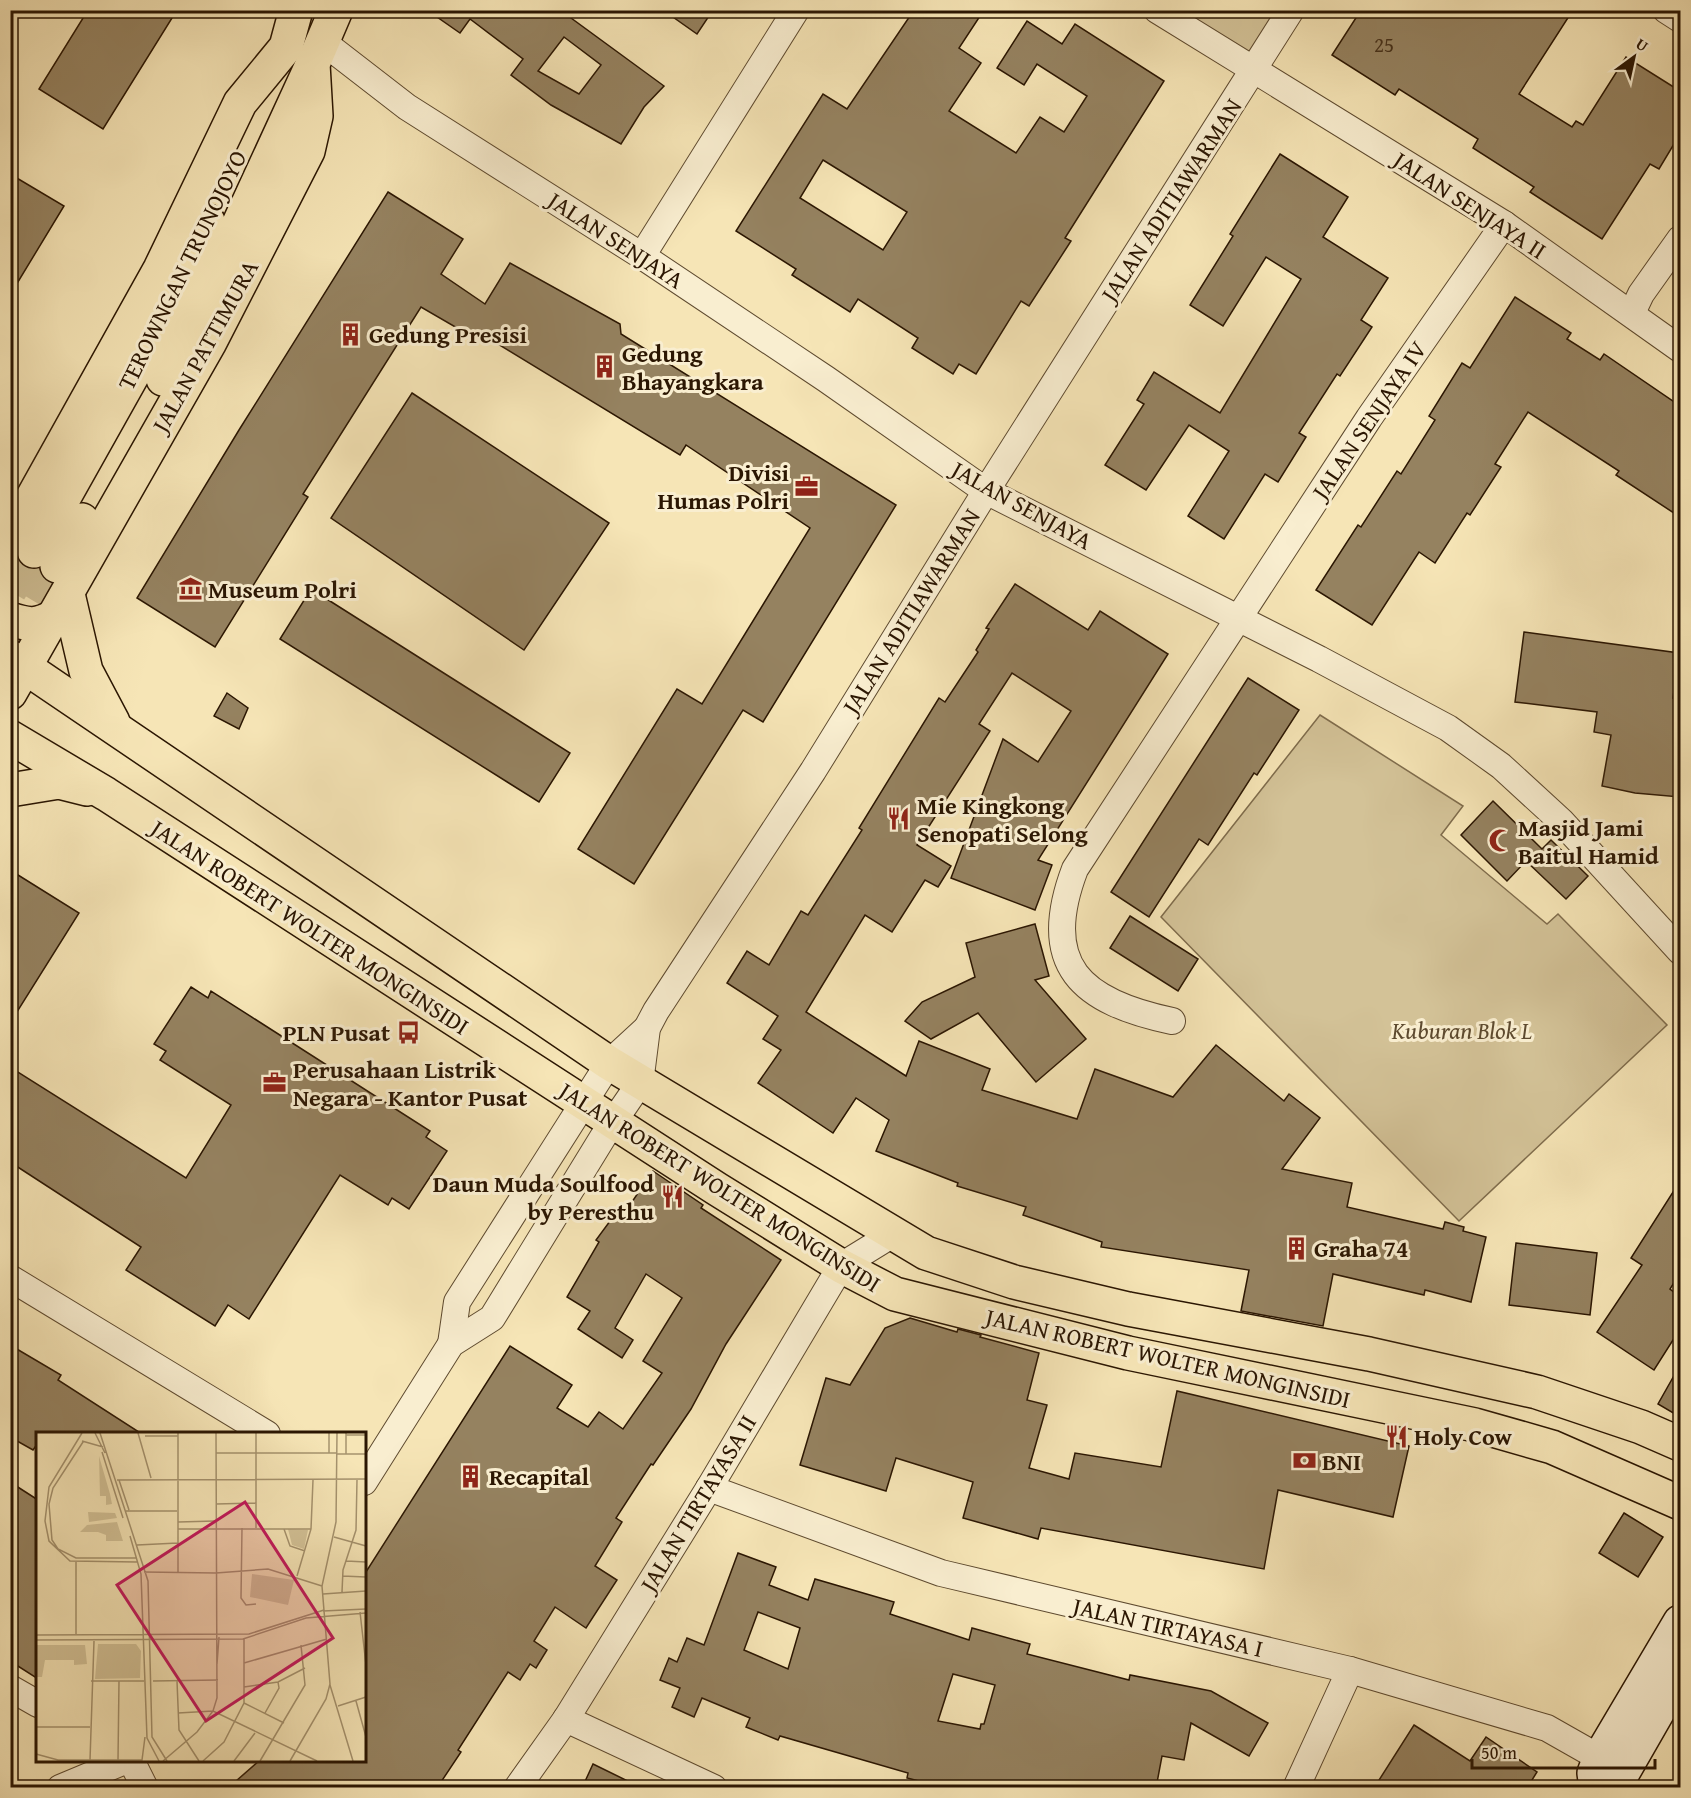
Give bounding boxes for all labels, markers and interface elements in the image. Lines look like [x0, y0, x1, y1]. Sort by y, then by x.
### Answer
north arrow [1604, 27, 1664, 87]
house number: 25 [1374, 29, 1394, 60]
text: U [1631, 31, 1653, 58]
street label: JALAN ADITIAWARMAN [1090, 91, 1250, 311]
street label: JALAN SENJAYA II [1384, 141, 1553, 268]
street label: TEROWNGAN TRUNOJOYO [109, 144, 255, 396]
street label: JALAN SENJAYA [539, 181, 691, 297]
street label: JALAN PATTIMURA [142, 253, 267, 441]
place label: Gedung Presisi [369, 317, 527, 352]
building icon: Gedung Presisi [338, 321, 364, 347]
street label: JALAN SENJAYA IV [1301, 334, 1435, 509]
place label: Gedung Bhayangkara [622, 336, 764, 399]
building icon: Gedung Bhayangkara [591, 354, 617, 380]
street label: JALAN SENJAYA [943, 450, 1099, 558]
place label: Divisi Humas Polri [657, 455, 789, 518]
office icon: Divisi Humas Polri [794, 473, 820, 499]
street label: JALAN ADITIAWARMAN [832, 501, 989, 723]
place label: Museum Polri [208, 572, 357, 607]
museum icon: Museum Polri [177, 576, 203, 602]
place label: Mie Kingkong Senopati Selong [917, 788, 1088, 851]
restaurant icon: Mie Kingkong Senopati Selong [886, 806, 912, 832]
street label: JALAN ROBERT WOLTER MONGINSIDI [141, 809, 476, 1043]
place label: Masjid Jami Baitul Hamid [1518, 810, 1659, 873]
mosque icon: Masjid Jami Baitul Hamid [1487, 828, 1513, 854]
park label: Kuburan Blok L [1391, 1013, 1532, 1048]
place label: PLN Pusat [283, 1015, 390, 1050]
bus stop icon: PLN Pusat [395, 1019, 421, 1045]
place label: Perusahaan Listrik Negara - Kantor Pusat [293, 1052, 527, 1115]
office icon: Perusahaan Listrik Negara - Kantor Pusat [262, 1070, 288, 1096]
street label: JALAN ROBERT WOLTER MONGINSIDI [550, 1072, 888, 1301]
place label: Daun Muda Soulfood by Peresthu [433, 1166, 654, 1229]
restaurant icon: Daun Muda Soulfood by Peresthu [659, 1184, 685, 1210]
place label: Graha 74 [1314, 1231, 1408, 1266]
building icon: Graha 74 [1283, 1235, 1309, 1261]
street label: JALAN ROBERT WOLTER MONGINSIDI [979, 1298, 1354, 1417]
street label: JALAN TIRTAYASA II [630, 1408, 765, 1601]
place label: Holy Cow [1414, 1419, 1512, 1454]
restaurant icon: Holy Cow [1383, 1423, 1409, 1449]
inset map [36, 1432, 366, 1762]
place label: BNI [1322, 1444, 1361, 1479]
bank icon: BNI [1291, 1448, 1317, 1474]
place label: Recapital [489, 1459, 590, 1494]
building icon: Recapital [458, 1463, 484, 1489]
street label: JALAN TIRTAYASA I [1067, 1587, 1266, 1666]
scale bar [1472, 1732, 1655, 1770]
text: 50 m [1481, 1739, 1517, 1766]

